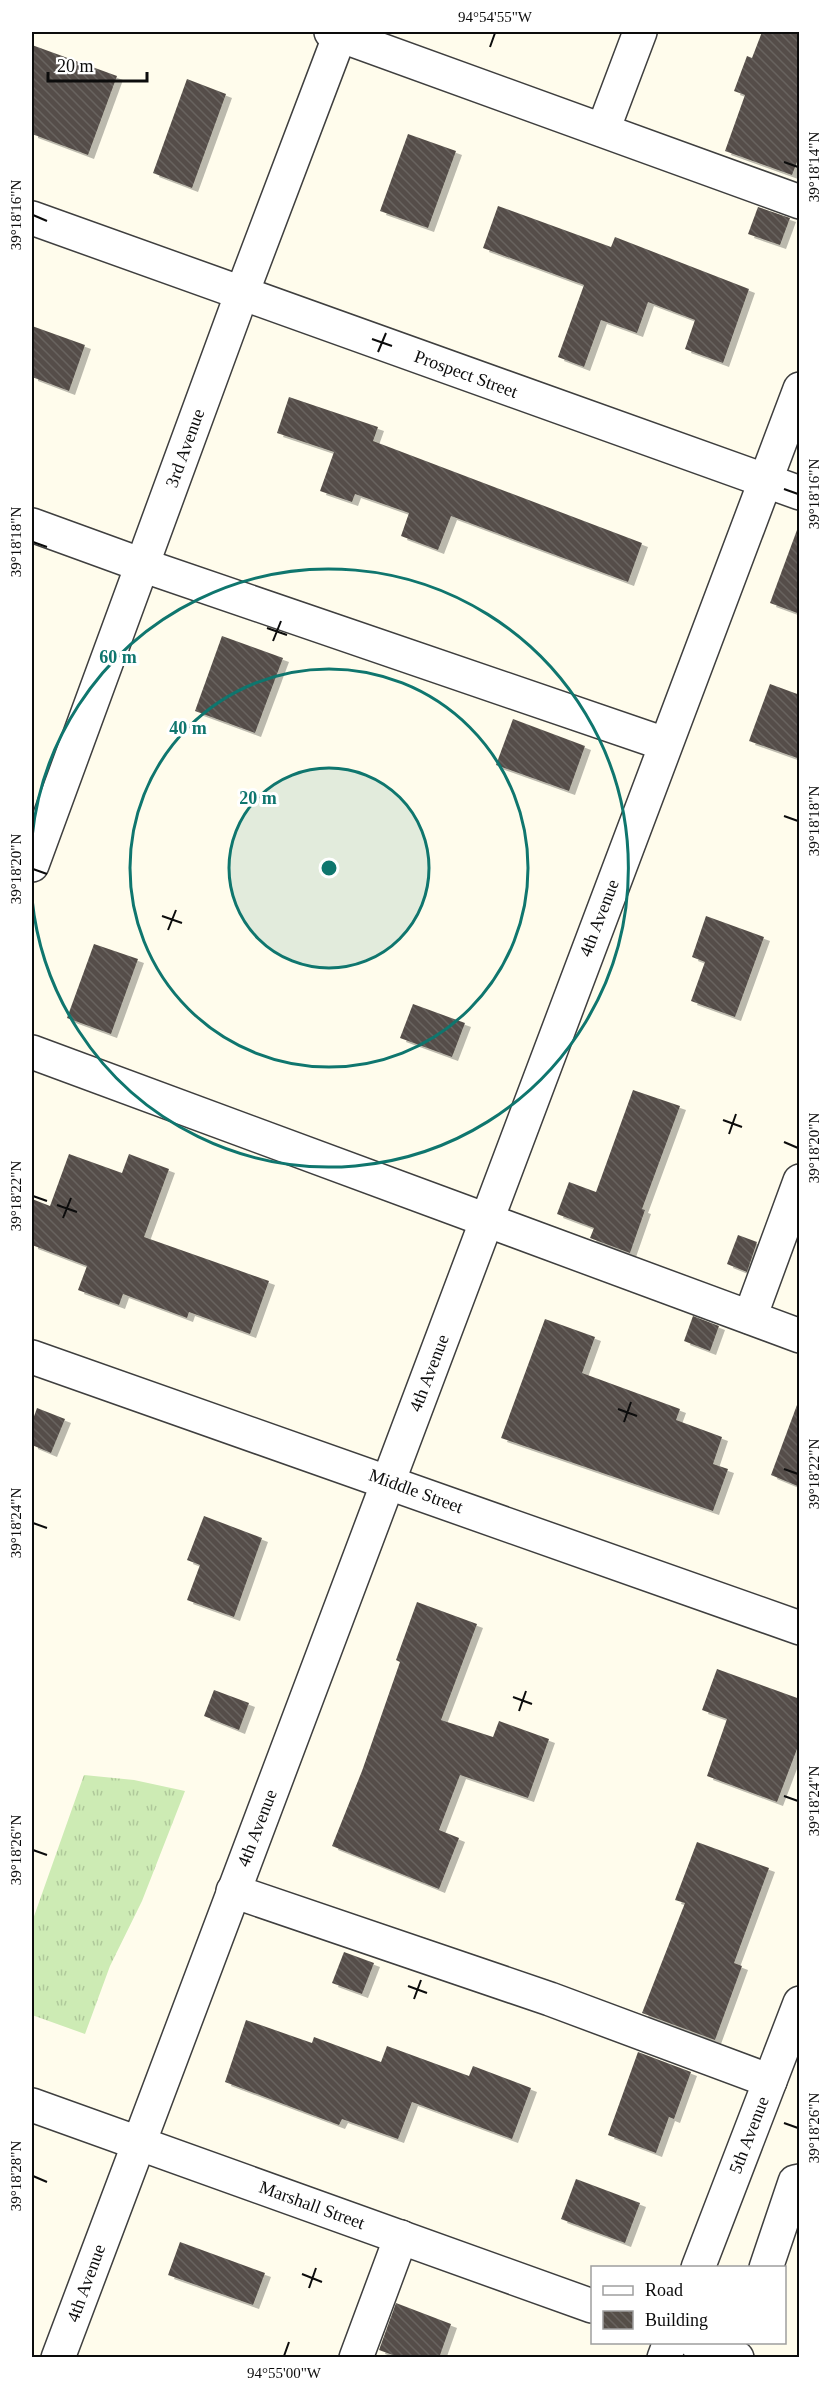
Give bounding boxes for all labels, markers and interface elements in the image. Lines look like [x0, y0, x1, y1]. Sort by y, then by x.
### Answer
text: 94°54'55"W [458, 9, 533, 25]
scale bar [48, 45, 147, 83]
text: 20 m [57, 56, 94, 76]
text: 39°18'14"N [806, 132, 822, 202]
text: 39°18'16"N [8, 180, 24, 250]
street label: Prospect Street [412, 346, 520, 402]
street label: 3rd Avenue [162, 406, 208, 490]
text: 39°18'16"N [806, 459, 822, 529]
text: 39°18'18"N [8, 507, 24, 577]
text: 60 m [99, 647, 137, 667]
text: 40 m [169, 718, 207, 738]
text: 39°18'18"N [806, 786, 822, 856]
text: 20 m [239, 788, 277, 808]
text: 39°18'20"N [8, 834, 24, 904]
centre of rings [319, 858, 339, 878]
street label: 4th Avenue [575, 877, 623, 959]
text: 39°18'20"N [806, 1113, 822, 1183]
text: 39°18'22"N [8, 1161, 24, 1231]
street label: 4th Avenue [405, 1332, 453, 1414]
text: 39°18'22"N [806, 1439, 822, 1509]
street label: Middle Street [366, 1465, 466, 1517]
text: 39°18'24"N [8, 1488, 24, 1558]
text: 39°18'24"N [806, 1766, 822, 1836]
street label: 4th Avenue [233, 1787, 281, 1869]
text: 39°18'26"N [8, 1815, 24, 1885]
text: 39°18'26"N [806, 2093, 822, 2163]
street label: 5th Avenue [725, 2094, 773, 2176]
text: 39°18'28"N [8, 2141, 24, 2211]
street label: Marshall Street [257, 2177, 367, 2233]
street label: 4th Avenue [63, 2241, 109, 2325]
legend [591, 2266, 786, 2344]
text: Road [645, 2280, 683, 2300]
text: Building [645, 2310, 708, 2330]
text: 94°55'00"W [247, 2365, 322, 2381]

